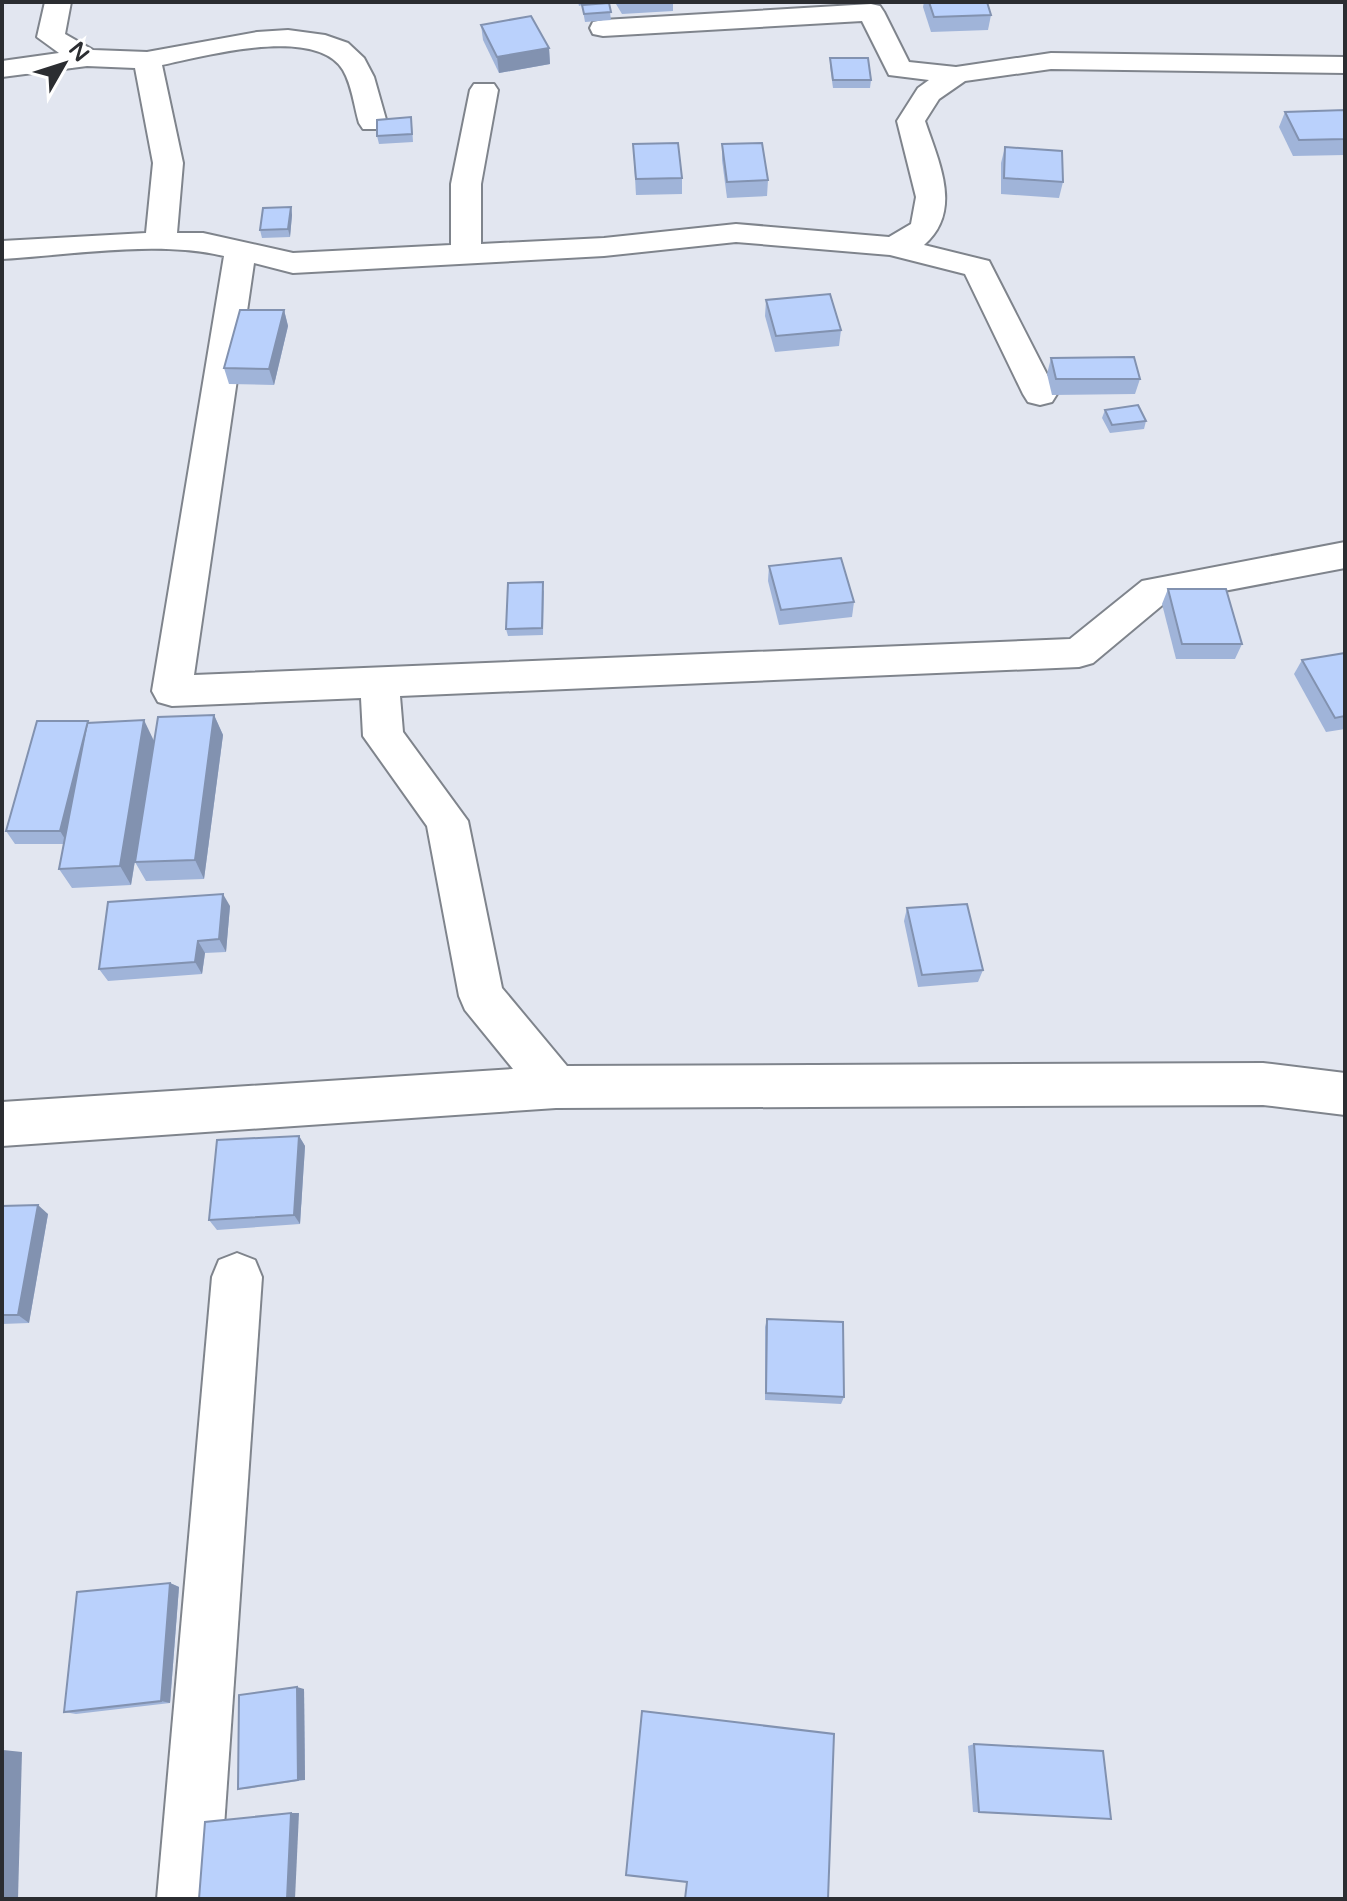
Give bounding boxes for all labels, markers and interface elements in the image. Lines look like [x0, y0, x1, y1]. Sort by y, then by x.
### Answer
north arrow [24, 24, 104, 104]
text: N [63, 37, 94, 67]

